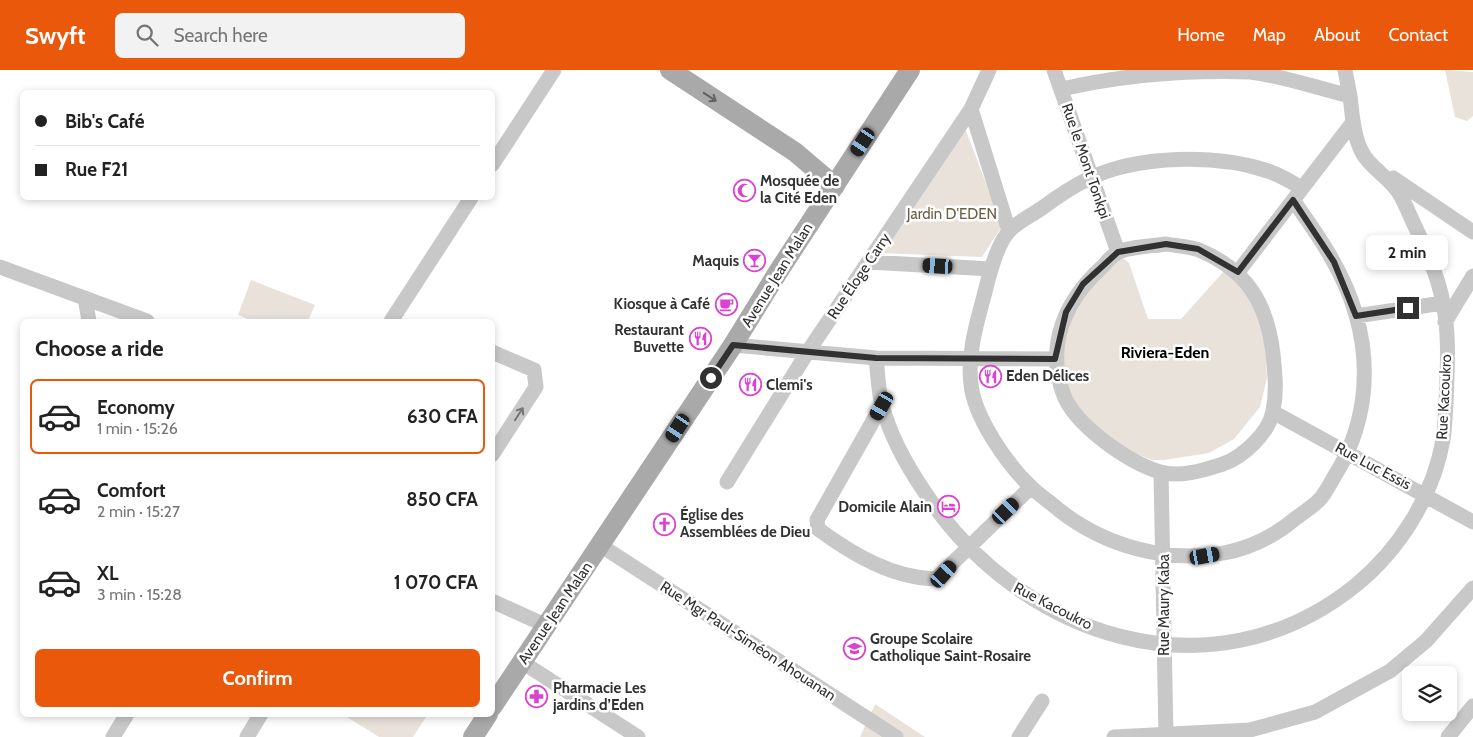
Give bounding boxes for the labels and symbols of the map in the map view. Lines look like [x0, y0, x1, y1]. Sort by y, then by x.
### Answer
one-way arrow [703, 92, 717, 102]
street label: Rue le Mont Tonkpi [1058, 101, 1114, 221]
car [848, 125, 877, 159]
place label: Mosquée de la Cité Eden [760, 172, 839, 207]
mosque icon: Mosquée de la Cité Eden [732, 178, 756, 202]
park label: Jardin D'EDEN [906, 205, 997, 223]
street label: Avenue Jean Malan [738, 220, 816, 330]
street label: Rue Éloge Carry [823, 229, 895, 322]
callout: 2 min [1367, 236, 1449, 270]
bar icon: Maquis [743, 249, 767, 273]
place label: Maquis [692, 252, 739, 270]
car [922, 258, 953, 274]
cafe icon: Kiosque à Café [714, 292, 738, 316]
place label: Kiosque à Café [614, 295, 710, 313]
route end [1397, 297, 1419, 319]
place label: Restaurant Buvette [614, 321, 684, 356]
restaurant icon: Restaurant Buvette [688, 327, 712, 351]
district label: Riviera-Eden [1121, 343, 1209, 362]
street label: Rue Kacoukro [1433, 354, 1455, 440]
restaurant icon: Eden Délices [978, 364, 1002, 388]
route start [700, 367, 722, 389]
place label: Eden Délices [1006, 367, 1089, 385]
restaurant icon: Clemi's [738, 373, 762, 397]
place label: Clemi's [766, 376, 813, 394]
car [868, 389, 895, 423]
one-way arrow [514, 407, 524, 421]
car [663, 411, 692, 445]
street label: Rue Luc Essis [1332, 439, 1414, 493]
hotel icon: Domicile Alain [936, 495, 960, 519]
car [989, 495, 1022, 527]
place label: Domicile Alain [838, 498, 932, 516]
place label: Église des Assemblées de Dieu [680, 505, 810, 541]
church icon: Église des Assemblées de Dieu [652, 512, 676, 536]
car [1188, 546, 1221, 566]
street label: Rue Maury Kaba [1155, 553, 1173, 656]
street label: Avenue Jean Malan [514, 558, 596, 668]
car [928, 558, 959, 590]
street label: Rue Mgr Paul-Siméon Ahouanan [657, 577, 839, 705]
street label: Rue Kacoukro [1011, 579, 1095, 633]
place label: Groupe Scolaire Catholique Saint-Rosaire [870, 630, 1031, 665]
school or university icon: Groupe Scolaire Catholique Saint-Rosaire [842, 636, 866, 660]
place label: Pharmacie Les jardins d’Eden [552, 679, 646, 714]
pharmacy icon: Pharmacie Les jardins d’Eden [525, 685, 549, 709]

